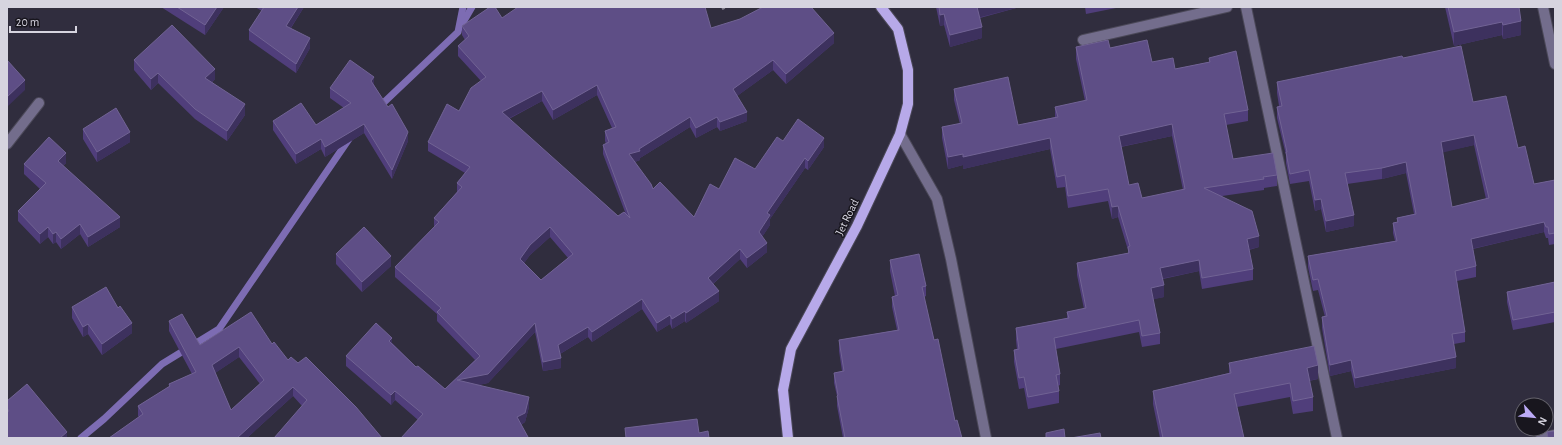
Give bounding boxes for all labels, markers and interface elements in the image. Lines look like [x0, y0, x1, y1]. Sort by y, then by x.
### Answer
scale bar [10, 8, 76, 34]
text: 20 m [16, 16, 39, 28]
street label: Jet Road [833, 197, 861, 237]
north arrow [1514, 397, 1554, 437]
text: N [1536, 415, 1549, 427]

